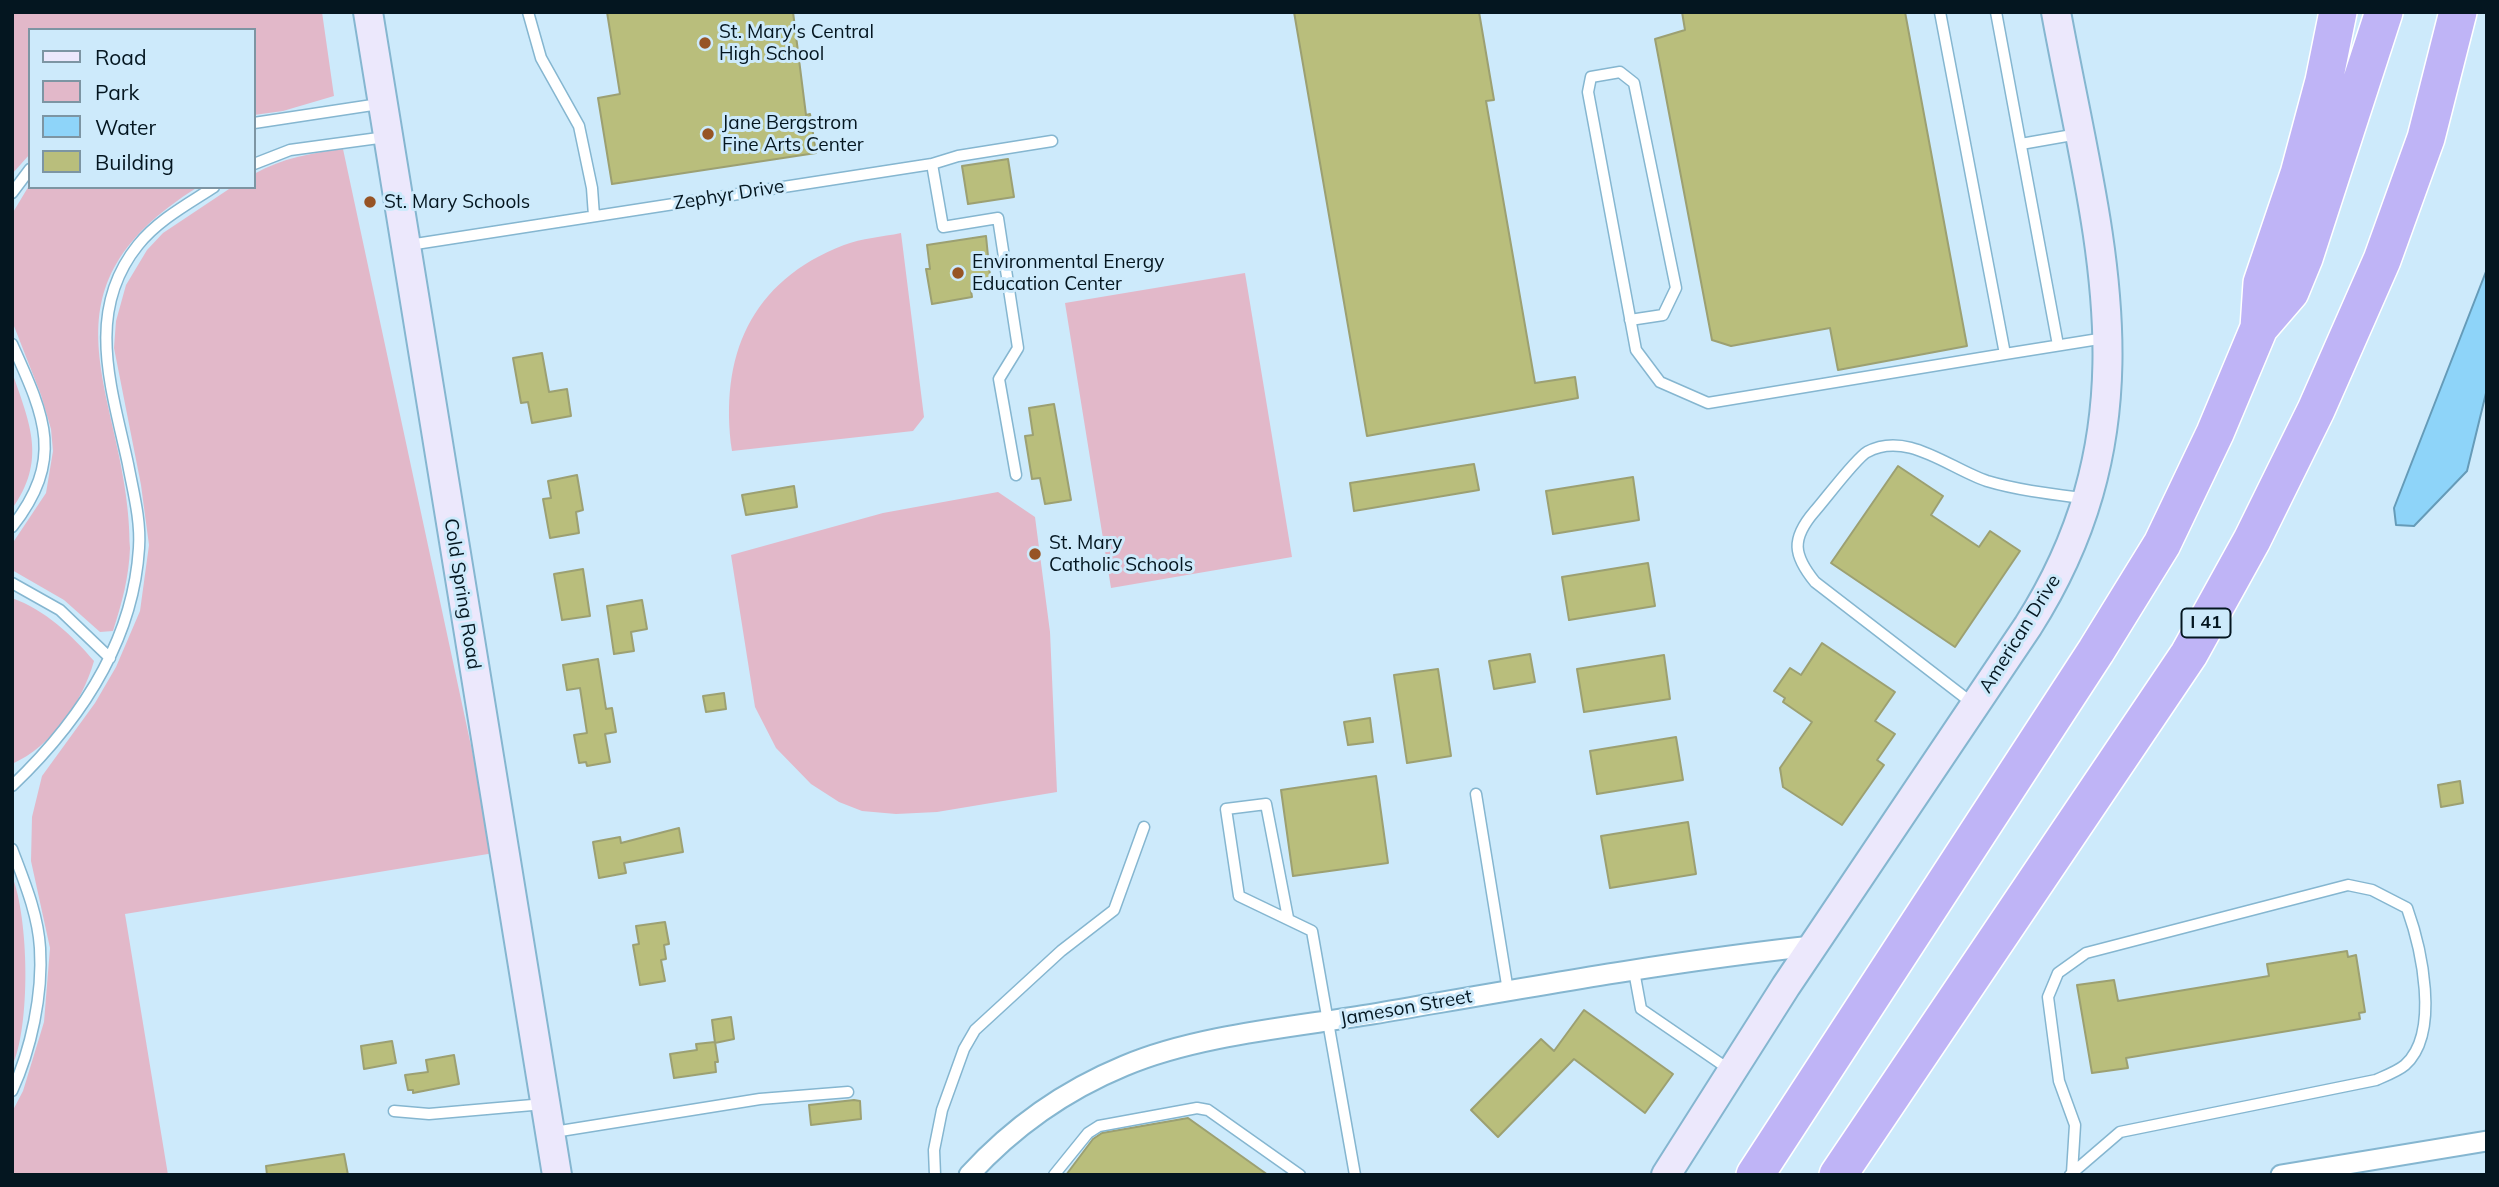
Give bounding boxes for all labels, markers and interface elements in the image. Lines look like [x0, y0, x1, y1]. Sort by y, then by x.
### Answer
place label: St. Mary's Central High School [719, 21, 874, 65]
legend [28, 28, 256, 189]
marker: St. Mary's Central High School [697, 35, 713, 51]
text: Road [95, 44, 146, 70]
text: Park [95, 79, 139, 105]
place label: Jane Bergstrom Fine Arts Center [722, 112, 864, 156]
text: Water [95, 114, 156, 140]
marker: Jane Bergstrom Fine Arts Center [700, 126, 716, 142]
text: Building [95, 149, 174, 175]
street label: Zephyr Drive [672, 175, 786, 215]
place label: St. Mary Schools [384, 191, 530, 213]
marker: St. Mary Schools [362, 194, 378, 210]
place label: Environmental Energy Education Center [972, 251, 1164, 295]
marker: Environmental Energy Education Center [950, 265, 966, 281]
street label: Cold Spring Road [439, 517, 485, 671]
place label: St. Mary Catholic Schools [1049, 532, 1193, 576]
marker: St. Mary Catholic Schools [1027, 546, 1043, 562]
street label: American Drive [1975, 571, 2065, 697]
road number: I 41 [2182, 608, 2230, 638]
street label: Jameson Street [1338, 985, 1474, 1031]

